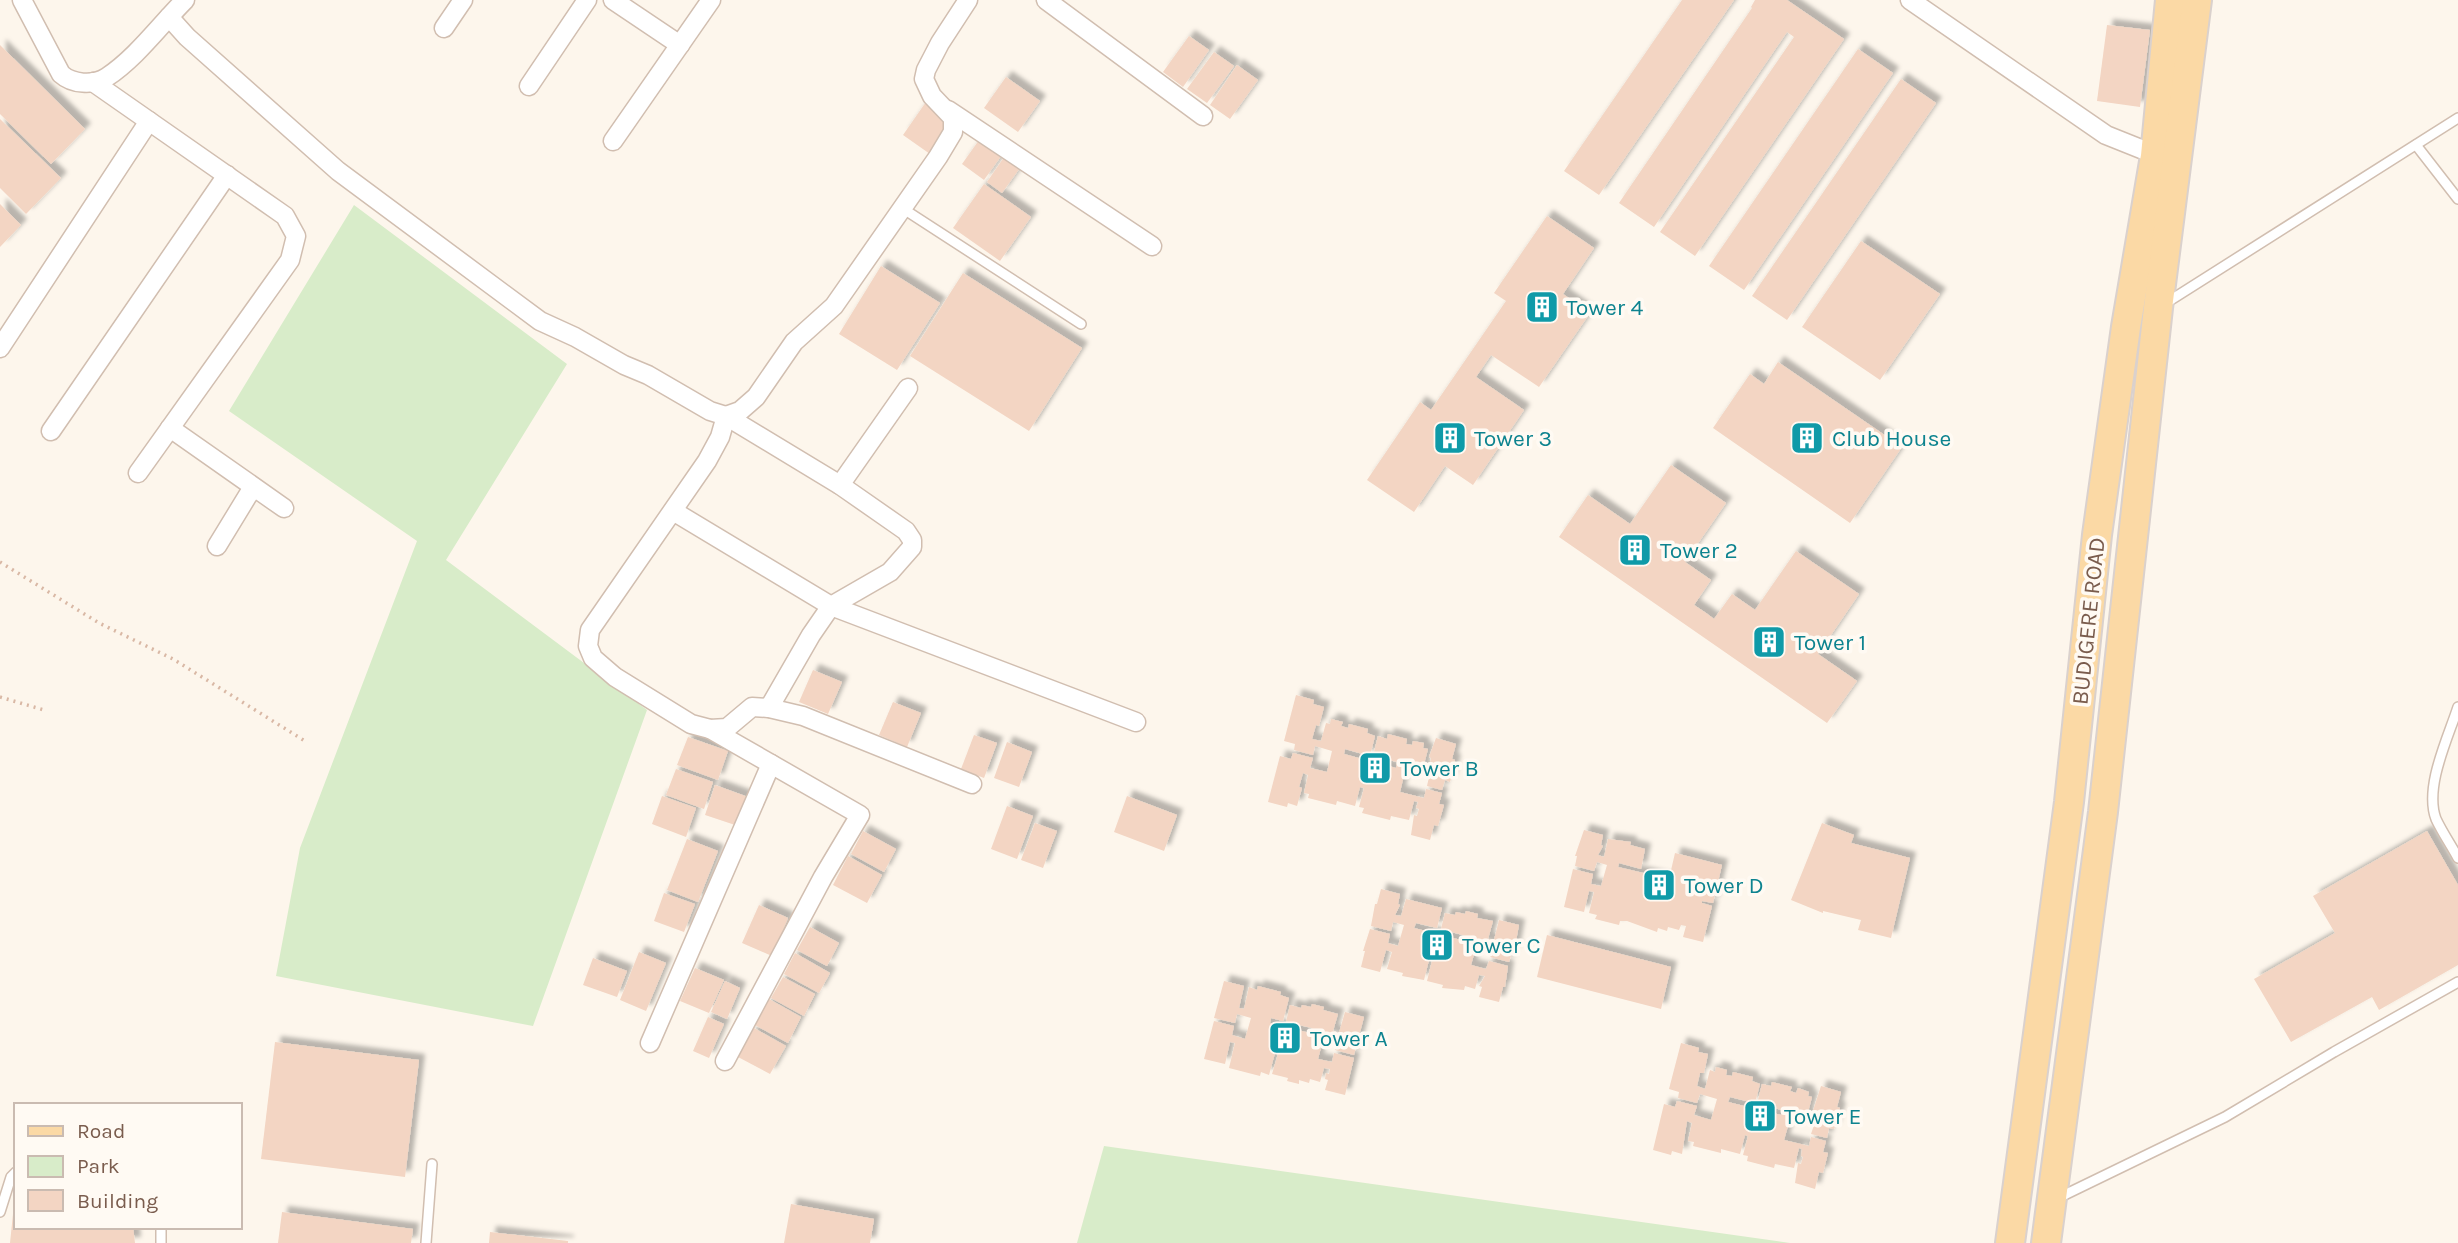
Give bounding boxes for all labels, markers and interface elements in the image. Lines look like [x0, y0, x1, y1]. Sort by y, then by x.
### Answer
building icon: Tower 4 [1523, 288, 1561, 326]
place label: Tower 4 [1566, 294, 1644, 321]
building icon: Tower 3 [1431, 419, 1469, 457]
building icon: Club House [1788, 419, 1826, 457]
place label: Tower 3 [1474, 425, 1552, 452]
place label: Club House [1832, 425, 1951, 452]
building icon: Tower 2 [1616, 531, 1654, 569]
street label: BUDIGERE ROAD [2066, 536, 2111, 706]
place label: Tower 2 [1660, 537, 1738, 564]
building icon: Tower 1 [1750, 623, 1788, 661]
place label: Tower 1 [1794, 629, 1866, 656]
building icon: Tower B [1356, 749, 1394, 787]
place label: Tower B [1400, 755, 1479, 782]
building icon: Tower D [1640, 866, 1678, 904]
place label: Tower D [1684, 872, 1764, 899]
building icon: Tower C [1418, 926, 1456, 964]
place label: Tower C [1462, 932, 1541, 959]
building icon: Tower A [1266, 1019, 1304, 1057]
place label: Tower A [1310, 1025, 1388, 1052]
building icon: Tower E [1741, 1097, 1779, 1135]
legend [14, 1103, 242, 1229]
place label: Tower E [1784, 1103, 1861, 1130]
text: Road [77, 1119, 125, 1143]
text: Park [77, 1154, 120, 1178]
text: Building [77, 1189, 158, 1213]

